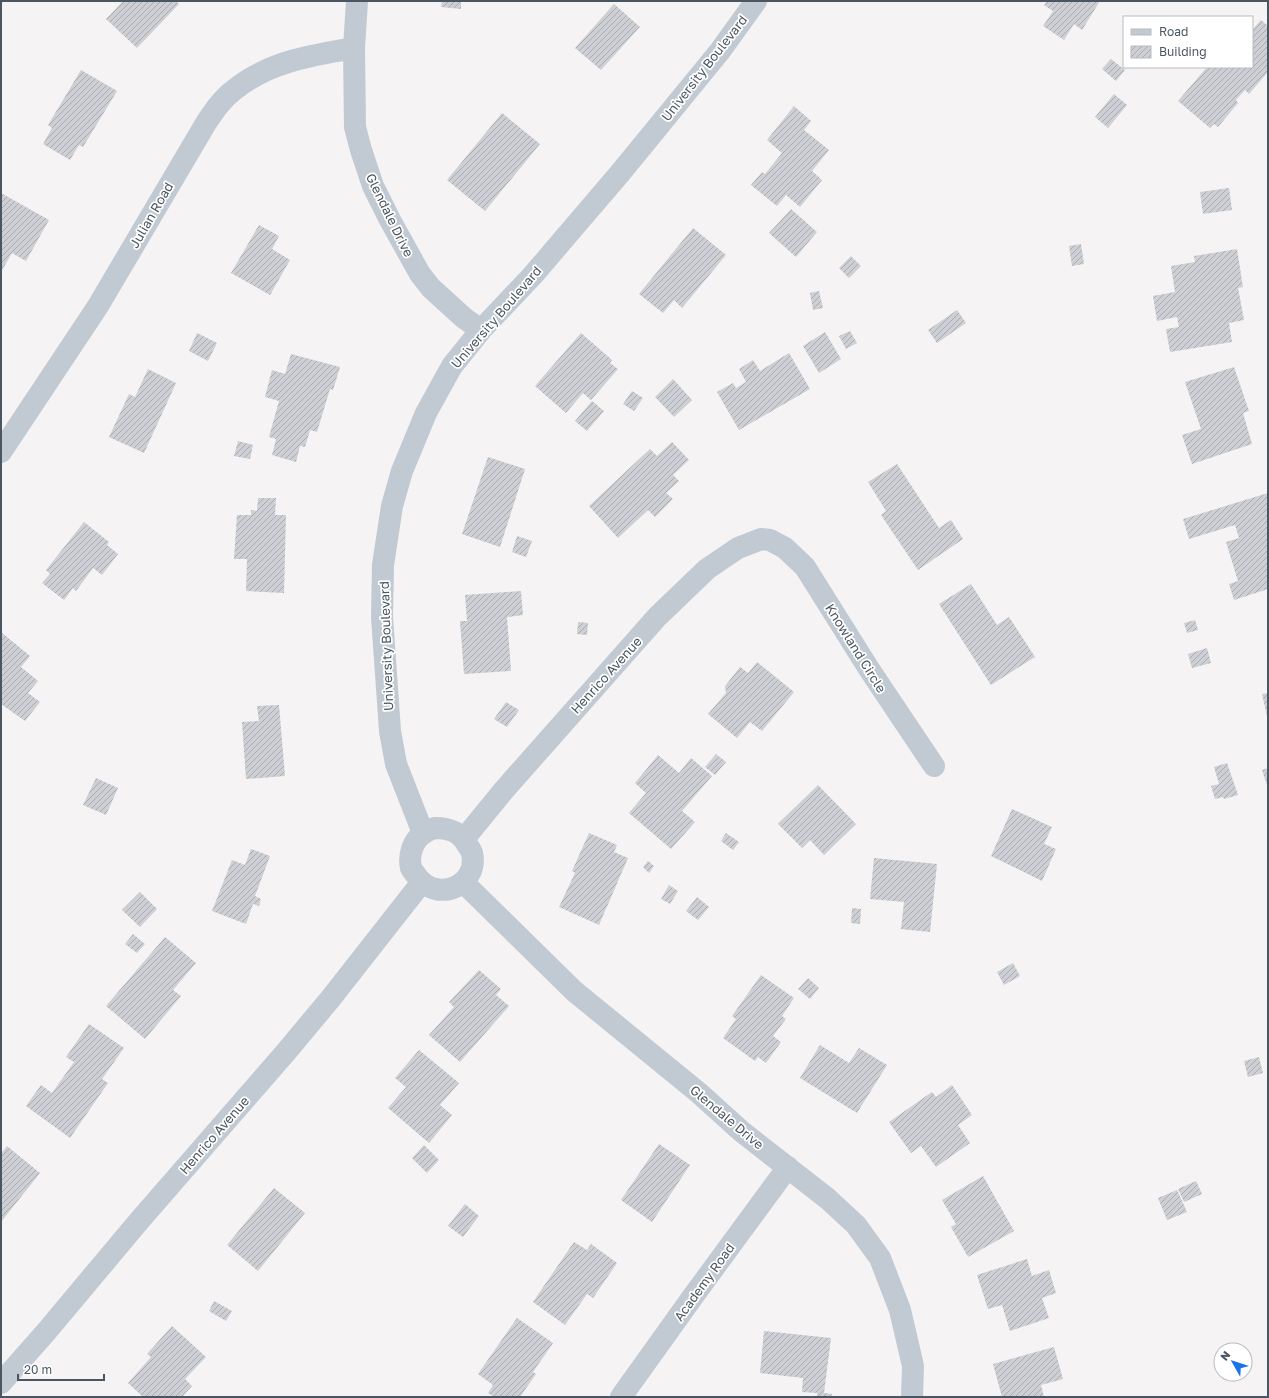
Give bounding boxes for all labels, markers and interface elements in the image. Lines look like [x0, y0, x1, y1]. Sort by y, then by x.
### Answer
street label: University Boulevard [658, 12, 750, 124]
legend [1123, 16, 1253, 68]
text: Road [1159, 24, 1188, 39]
text: Building [1159, 44, 1207, 59]
street label: Glendale Drive [363, 171, 417, 259]
street label: Julian Road [126, 179, 176, 251]
street label: University Boulevard [447, 263, 545, 371]
street label: University Boulevard [376, 581, 396, 711]
street label: Knowland Circle [822, 601, 890, 695]
street label: Henrico Avenue [567, 633, 645, 717]
street label: Glendale Drive [687, 1082, 767, 1152]
street label: Henrico Avenue [176, 1093, 252, 1177]
street label: Academy Road [670, 1240, 738, 1324]
north arrow [1213, 1342, 1253, 1382]
text: N [1217, 1348, 1233, 1363]
scale bar [18, 1356, 104, 1382]
text: 20 m [24, 1362, 52, 1377]

